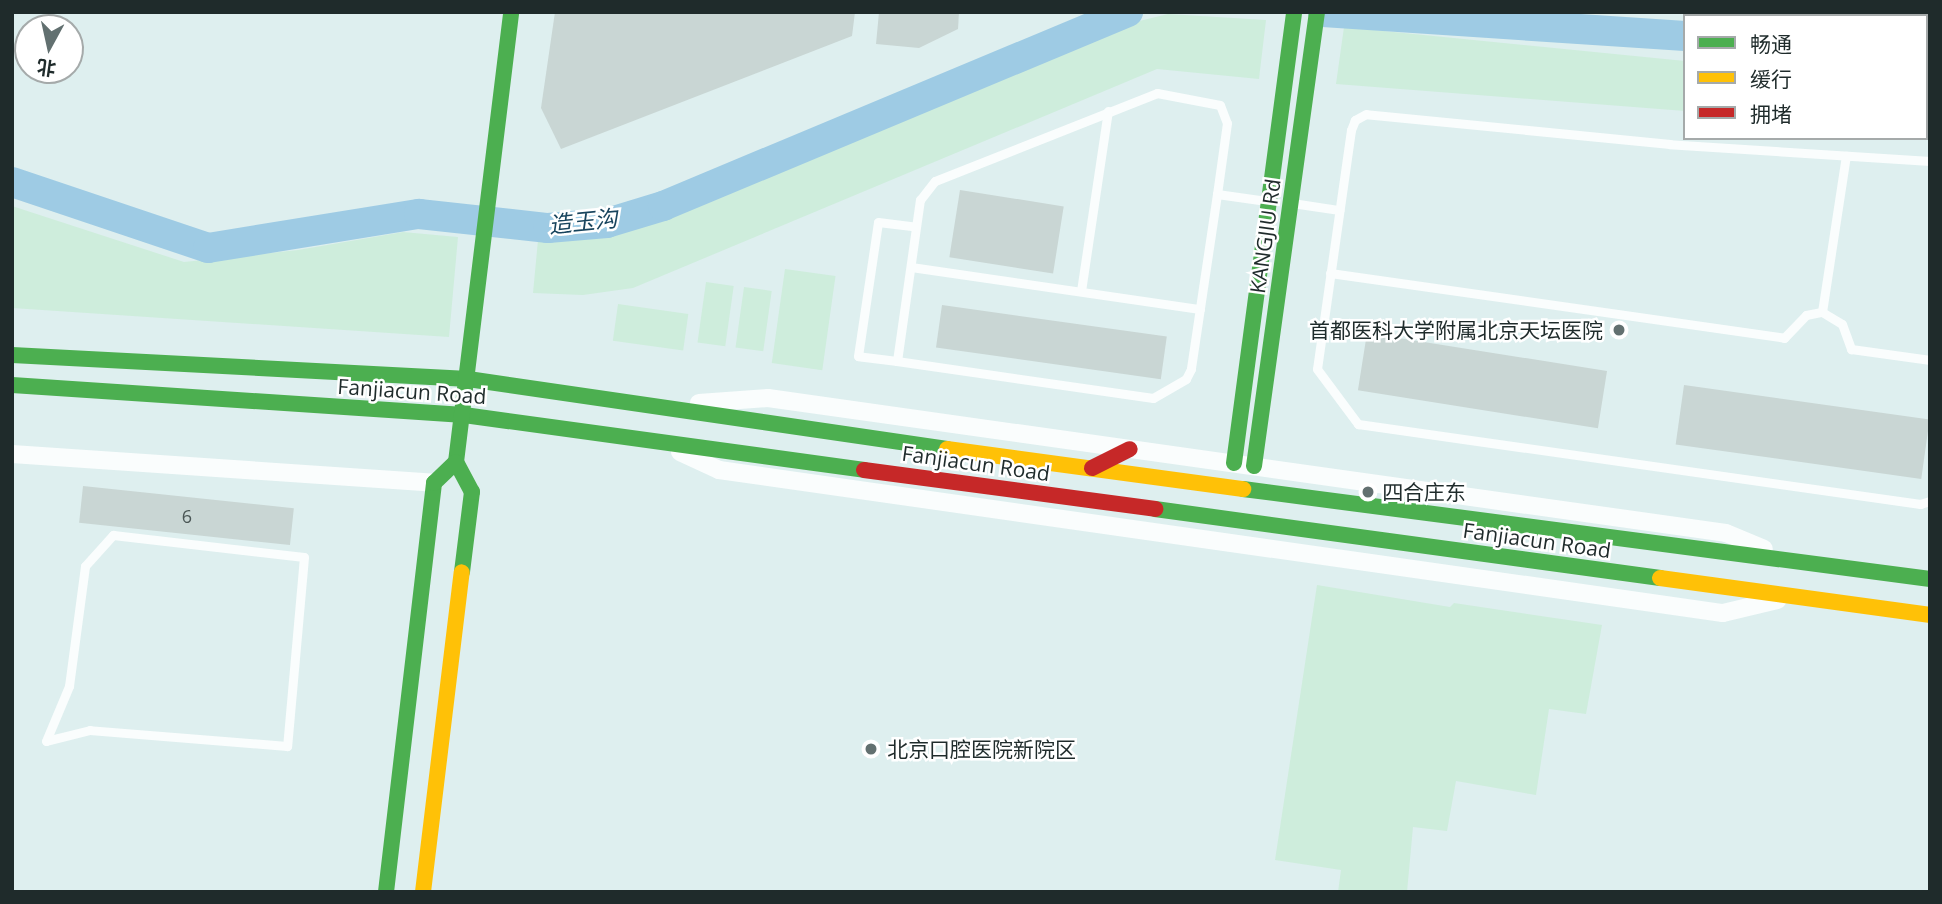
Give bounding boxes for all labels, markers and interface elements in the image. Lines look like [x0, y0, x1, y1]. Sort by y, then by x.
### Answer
north arrow [14, 14, 84, 84]
legend [1683, 14, 1928, 140]
text: 畅通 [1750, 30, 1792, 58]
text: 北 [35, 54, 58, 82]
text: 缓行 [1750, 65, 1792, 93]
text: 拥堵 [1750, 100, 1792, 128]
street label: KANGJIU Rd [1244, 177, 1286, 295]
water label: 造玉沟 [547, 204, 619, 238]
place label: 首都医科大学附属北京天坛医院 [1309, 317, 1603, 343]
marker: 首都医科大学附属北京天坛医院 [1609, 320, 1629, 340]
street label: Fanjiacun Road [337, 373, 487, 409]
street label: Fanjiacun Road [900, 440, 1052, 486]
place label: 四合庄东 [1382, 479, 1466, 505]
marker: 四合庄东 [1360, 484, 1376, 500]
house number: 6 [182, 505, 192, 527]
street label: Fanjiacun Road [1461, 517, 1613, 563]
place label: 北京口腔医院新院区 [887, 736, 1076, 762]
marker: 北京口腔医院新院区 [861, 739, 881, 759]

